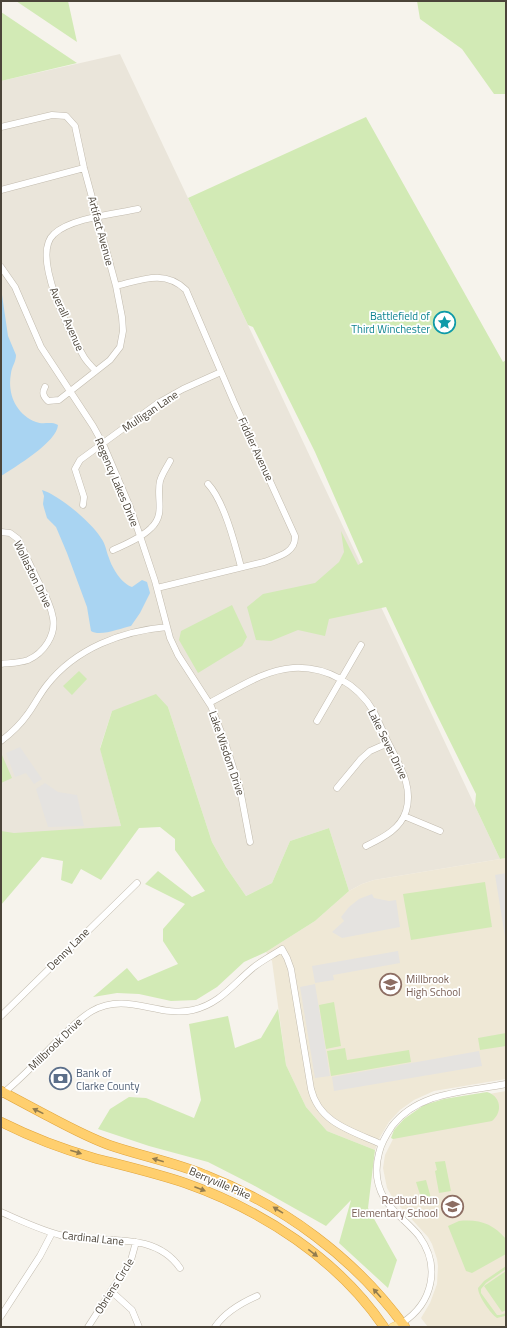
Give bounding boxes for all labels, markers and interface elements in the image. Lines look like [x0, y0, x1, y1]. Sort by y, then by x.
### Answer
street label: Artifact Avenue [84, 195, 118, 268]
street label: Averall Avenue [46, 285, 88, 354]
place label: Battlefield of Third Winchester [351, 308, 430, 337]
place icon: Battlefield of Third Winchester [432, 309, 458, 335]
street label: Mulligan Lane [119, 386, 181, 436]
street label: Fiddler Avenue [234, 415, 278, 484]
street label: Regency Lakes Drive [91, 435, 143, 529]
street label: Wollaston Drive [10, 538, 56, 611]
street label: Lake Sever Drive [364, 706, 412, 782]
street label: Lake Wisdom Drive [205, 709, 249, 798]
street label: Denny Lane [43, 924, 93, 974]
place label: Millbrook High School [406, 971, 461, 1000]
school or university icon: Millbrook High School [377, 972, 403, 998]
street label: Millbrook Drive [24, 1014, 86, 1074]
place label: Bank of Clarke County [76, 1065, 140, 1094]
bank icon: Bank of Clarke County [47, 1066, 73, 1092]
one-way arrow [33, 1108, 44, 1114]
one-way arrow [70, 1149, 82, 1155]
one-way arrow [152, 1157, 164, 1163]
street label: Berryville Pike [187, 1163, 254, 1203]
one-way arrow [195, 1187, 207, 1193]
place label: Redbud Run Elementary School [351, 1192, 438, 1221]
school or university icon: Redbud Run Elementary School [440, 1193, 466, 1219]
one-way arrow [272, 1207, 284, 1214]
street label: Cardinal Lane [61, 1227, 125, 1249]
one-way arrow [308, 1249, 319, 1257]
street label: Obriens Circle [90, 1255, 138, 1317]
one-way arrow [373, 1289, 382, 1298]

